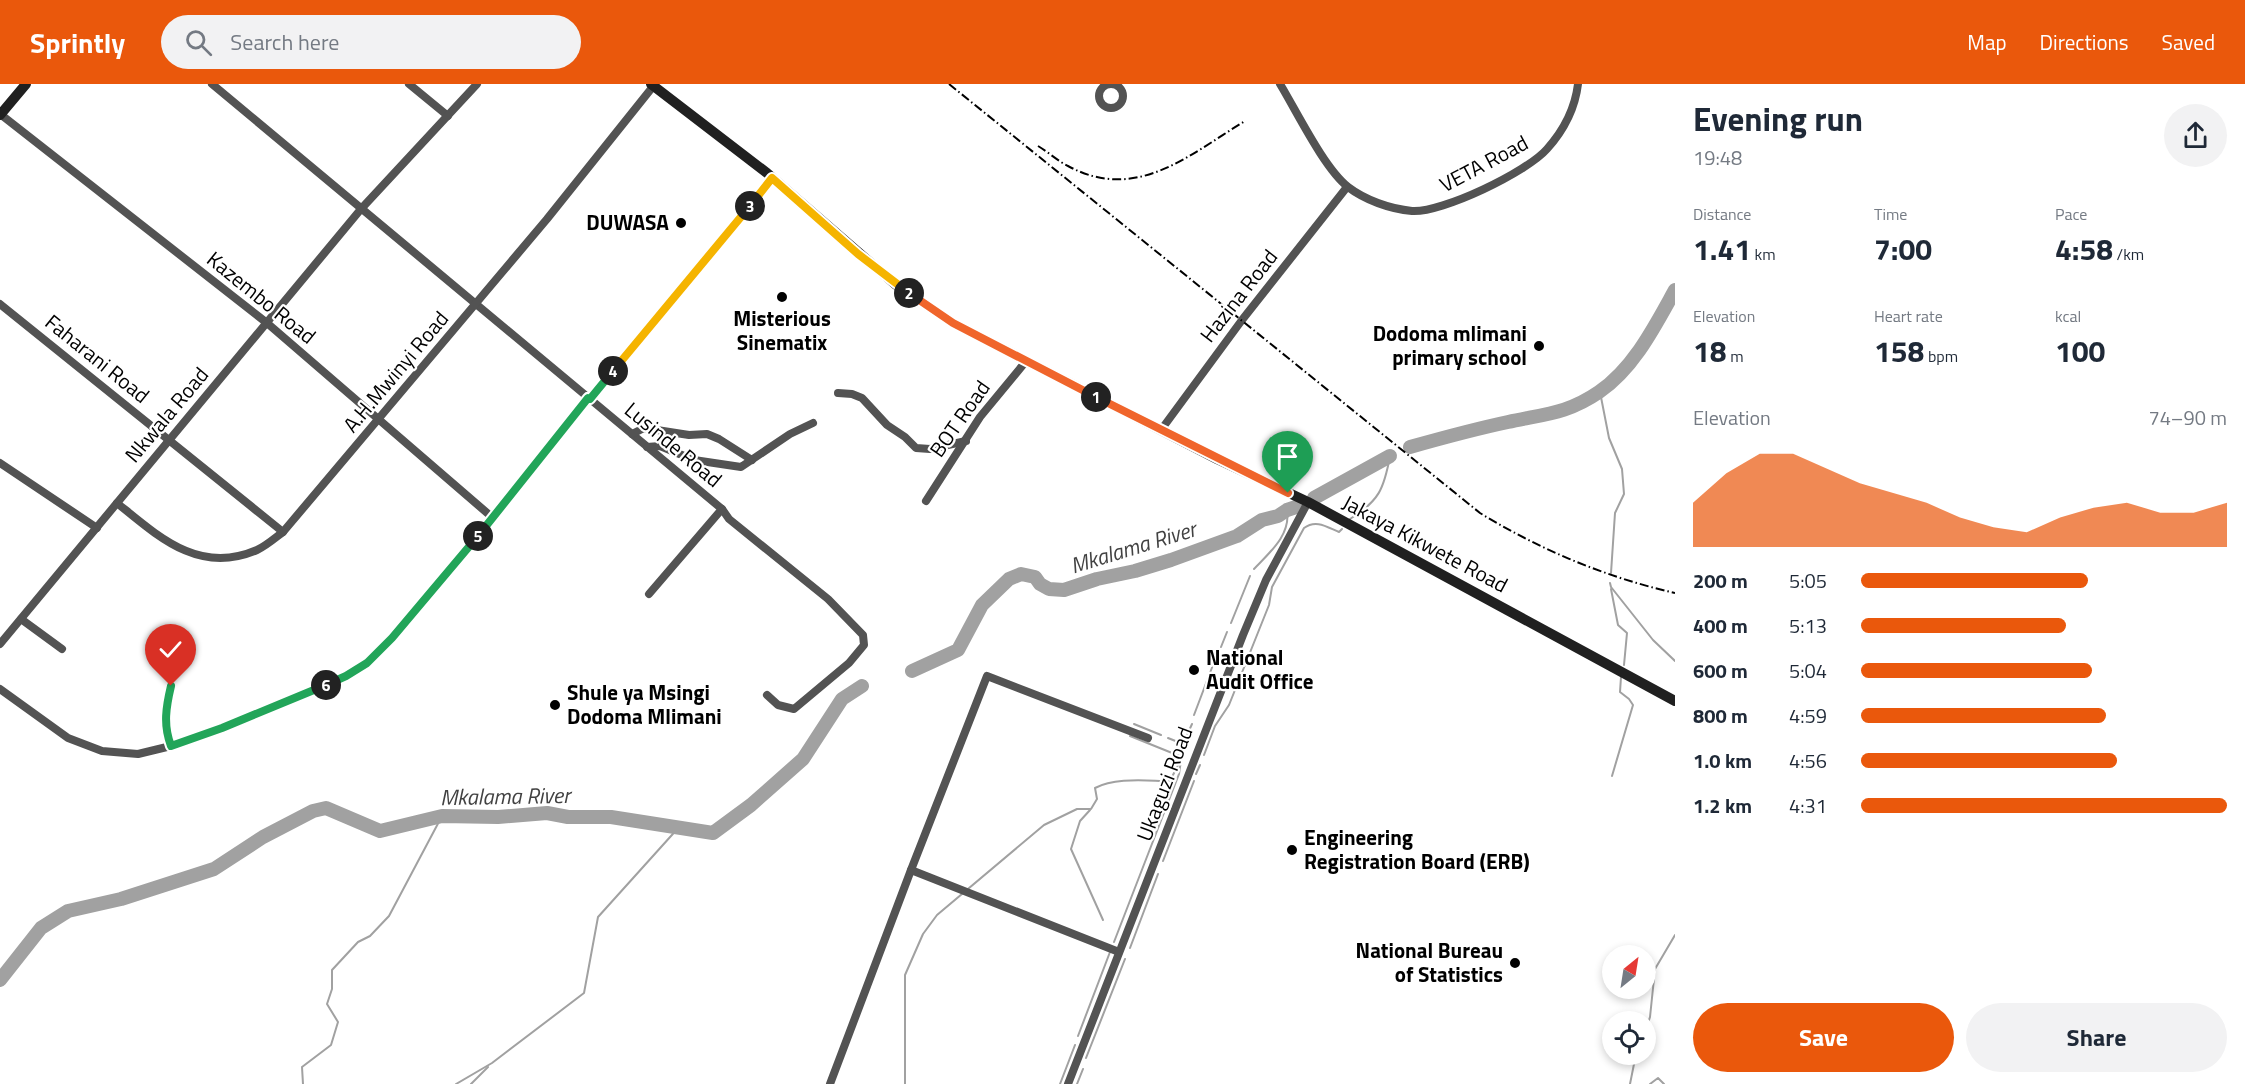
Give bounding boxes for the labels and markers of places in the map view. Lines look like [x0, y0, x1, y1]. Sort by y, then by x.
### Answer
pin: 3 [735, 191, 765, 221]
place label: DUWASA [586, 206, 669, 238]
marker: DUWASA [674, 216, 688, 230]
pin: 2 [894, 278, 924, 308]
marker: Misterious Sinematix [775, 290, 789, 304]
place label: Misterious Sinematix [733, 302, 831, 358]
place label: Dodoma mlimani primary school [1373, 317, 1527, 373]
marker: Dodoma mlimani primary school [1532, 339, 1546, 353]
pin: 4 [598, 356, 628, 386]
pin: 1 [1081, 382, 1111, 412]
pin [1262, 431, 1313, 493]
pin: 5 [463, 521, 493, 551]
pin [145, 624, 196, 686]
place label: National Audit Office [1206, 641, 1314, 697]
marker: National Audit Office [1187, 663, 1201, 677]
pin: 6 [311, 670, 341, 700]
place label: Shule ya Msingi Dodoma Mlimani [567, 676, 722, 732]
marker: Shule ya Msingi Dodoma Mlimani [548, 698, 562, 712]
place label: Engineering Registration Board (ERB) [1304, 821, 1530, 877]
marker: Engineering Registration Board (ERB) [1285, 843, 1299, 857]
place label: National Bureau of Statistics [1356, 934, 1503, 990]
marker: National Bureau of Statistics [1508, 956, 1522, 970]

